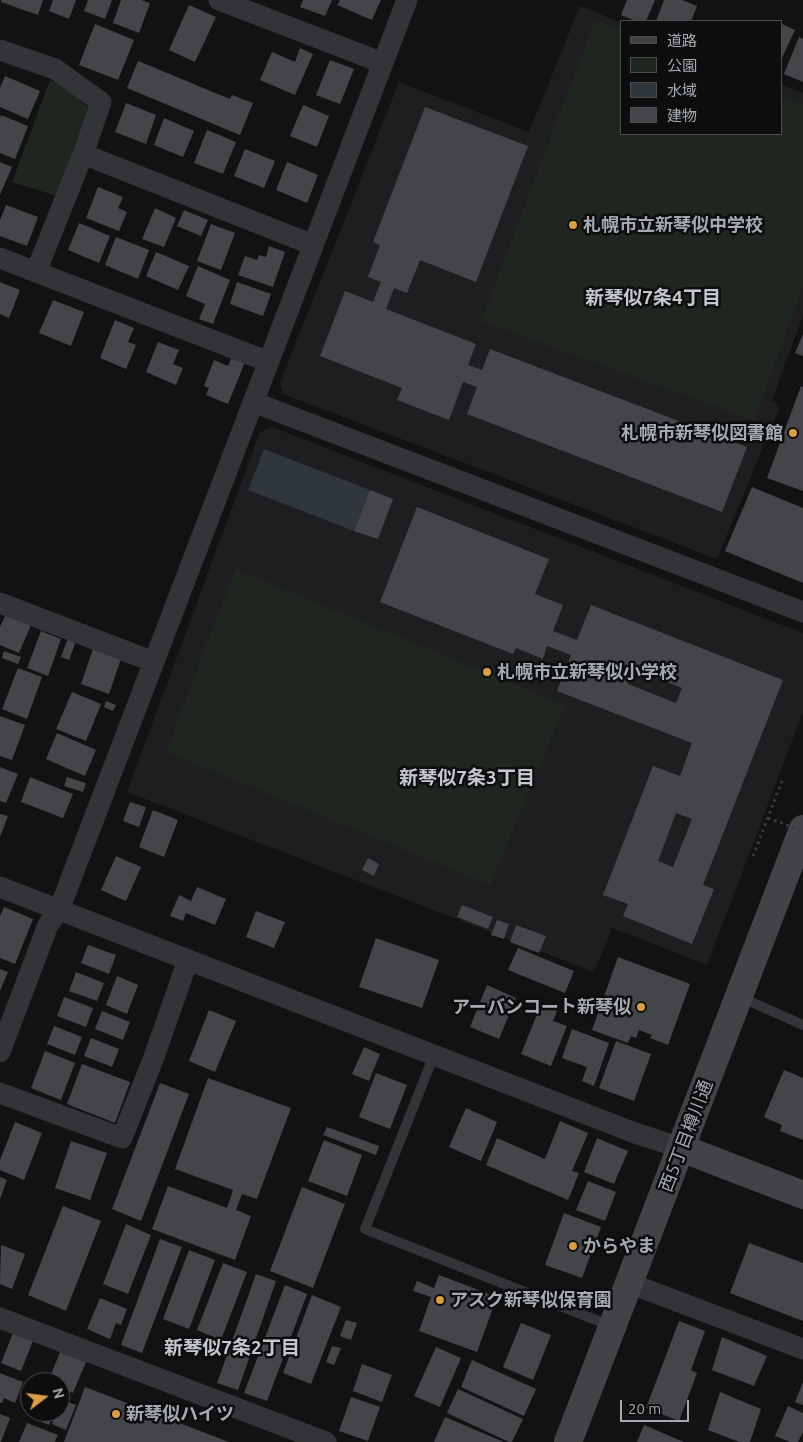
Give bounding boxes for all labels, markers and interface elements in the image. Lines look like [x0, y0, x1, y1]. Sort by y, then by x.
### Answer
legend [620, 20, 783, 135]
text: 道路 [667, 32, 697, 49]
text: 公園 [667, 57, 697, 74]
text: 水域 [667, 82, 697, 99]
text: 建物 [667, 107, 697, 124]
place label: 札幌市立新琴似中学校 [583, 214, 763, 236]
marker: 札幌市立新琴似中学校 [567, 219, 579, 231]
district label: 新琴似7条4丁目 [585, 287, 721, 309]
place label: 札幌市新琴似図書館 [621, 422, 783, 444]
marker: 札幌市新琴似図書館 [787, 427, 799, 439]
place label: 札幌市立新琴似小学校 [497, 661, 677, 683]
marker: 札幌市立新琴似小学校 [481, 666, 493, 678]
district label: 新琴似7条3丁目 [399, 767, 535, 789]
place label: アーバンコート新琴似 [452, 996, 631, 1018]
marker: アーバンコート新琴似 [635, 1001, 647, 1013]
street label: 西5丁目樽川通 [655, 1077, 717, 1195]
place label: からやま [583, 1235, 655, 1257]
marker: からやま [567, 1240, 579, 1252]
place label: アスク新琴似保育園 [450, 1289, 612, 1311]
marker: アスク新琴似保育園 [434, 1294, 446, 1306]
district label: 新琴似7条2丁目 [164, 1337, 300, 1359]
north arrow [20, 1372, 70, 1422]
text: N [49, 1386, 68, 1400]
scale bar [623, 1390, 692, 1422]
text: 20 m [628, 1400, 661, 1417]
place label: 新琴似ハイツ [126, 1403, 234, 1425]
marker: 新琴似ハイツ [110, 1408, 122, 1420]

